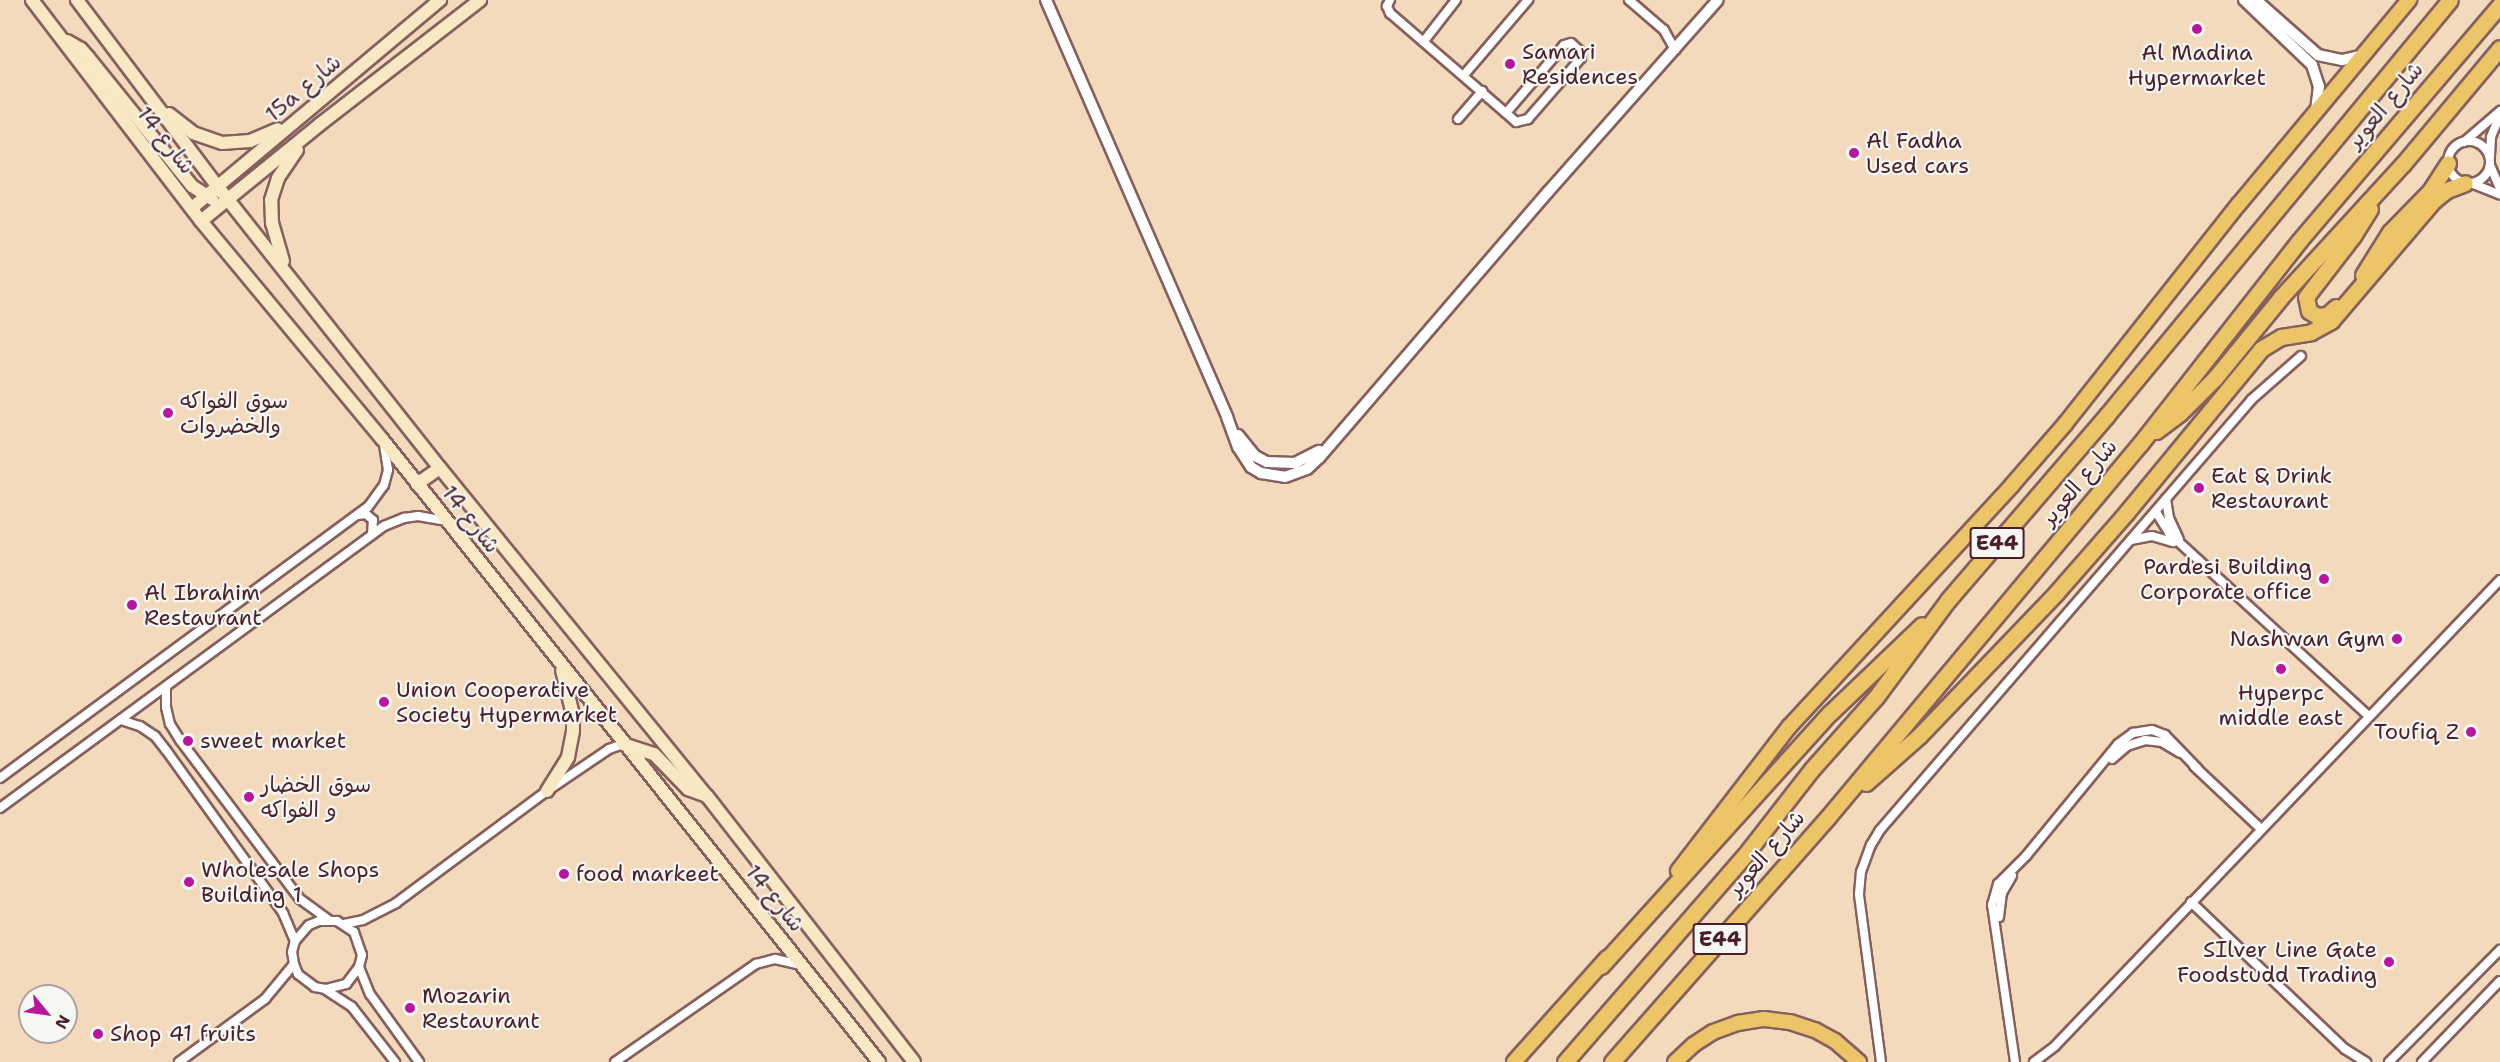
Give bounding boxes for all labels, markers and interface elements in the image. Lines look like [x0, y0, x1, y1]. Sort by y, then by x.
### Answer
marker: Al Madina Hypermarket [2190, 22, 2204, 36]
place label: Samari Residences [1522, 38, 1638, 90]
place label: Al Madina Hypermarket [2128, 39, 2266, 90]
street label: 15a شارع [260, 49, 346, 127]
street label: شارع العوير [2341, 56, 2429, 154]
marker: Samari Residences [1503, 57, 1517, 71]
street label: شارع 14 [131, 101, 201, 179]
place label: Al Fadha Used cars [1866, 127, 1969, 178]
marker: Al Fadha Used cars [1847, 146, 1861, 160]
place label: سوق الفواكه والخضروات [180, 387, 288, 439]
marker: سوق الفواكه والخضروات [161, 406, 175, 420]
street label: شارع العوير [2035, 433, 2123, 531]
place label: Eat & Drink Restaurant [2211, 462, 2332, 514]
street label: شارع 14 [436, 480, 506, 558]
marker: Eat & Drink Restaurant [2192, 481, 2206, 495]
road number: E44 [1968, 525, 2026, 561]
place label: Pardesi Building Corporate office [2140, 553, 2312, 604]
marker: Pardesi Building Corporate office [2317, 572, 2331, 586]
place label: Al Ibrahim Restaurant [144, 579, 262, 630]
marker: Al Ibrahim Restaurant [125, 598, 139, 612]
place label: Nashwan Gym [2230, 626, 2385, 652]
marker: Nashwan Gym [2390, 632, 2404, 646]
marker: Hyperpc middle east [2274, 662, 2288, 676]
place label: Union Cooperative Society Hypermarket [396, 676, 617, 728]
place label: Hyperpc middle east [2219, 679, 2343, 730]
marker: Union Cooperative Society Hypermarket [377, 695, 391, 709]
place label: Toufiq Z [2374, 719, 2459, 745]
marker: Toufiq Z [2464, 725, 2478, 739]
place label: sweet market [200, 728, 346, 754]
marker: sweet market [181, 734, 195, 748]
place label: سوق الخضار و الفواكه [261, 771, 371, 822]
marker: سوق الخضار و الفواكه [242, 790, 256, 804]
street label: شارع العوير [1722, 805, 1810, 901]
place label: Wholesale Shops Building 1 [201, 856, 379, 908]
street label: شارع 14 [740, 859, 810, 937]
place label: food markeet [576, 861, 719, 887]
marker: food markeet [557, 867, 571, 881]
marker: Wholesale Shops Building 1 [182, 875, 196, 889]
road number: E44 [1692, 921, 1748, 957]
place label: SIlver Line Gate Foodstudd Trading [2177, 936, 2377, 987]
marker: SIlver Line Gate Foodstudd Trading [2382, 955, 2396, 969]
place label: Mozarin Restaurant [422, 982, 540, 1034]
north arrow [18, 984, 78, 1044]
marker: Mozarin Restaurant [403, 1001, 417, 1015]
text: N [50, 1011, 75, 1033]
place label: Shop 41 fruits [110, 1021, 256, 1047]
marker: Shop 41 fruits [91, 1027, 105, 1041]

